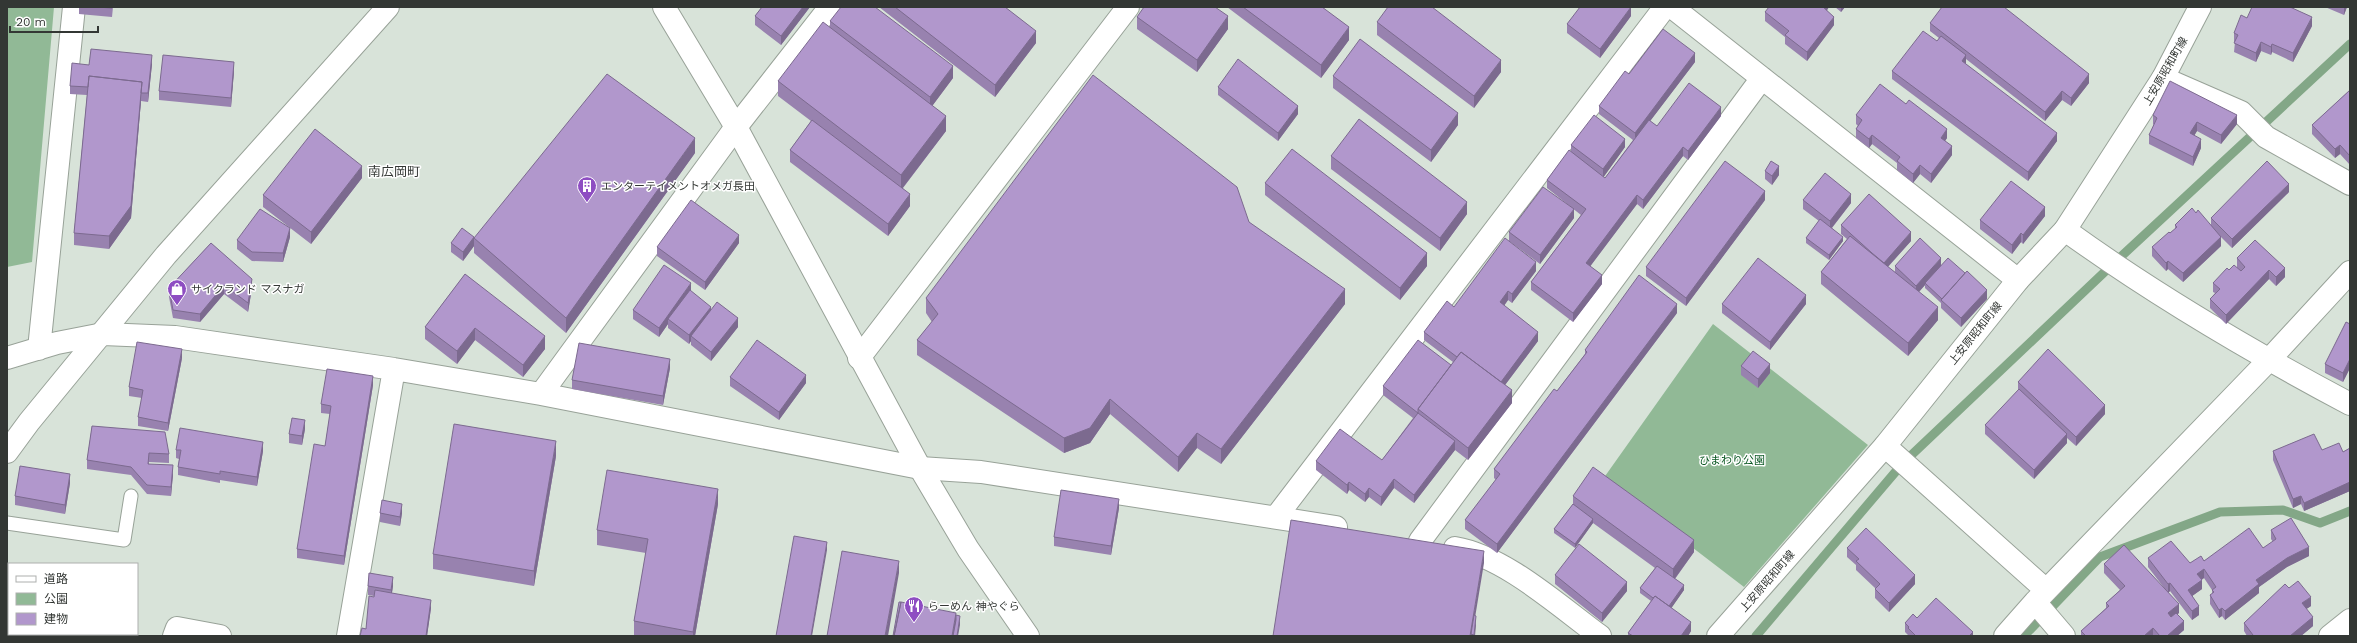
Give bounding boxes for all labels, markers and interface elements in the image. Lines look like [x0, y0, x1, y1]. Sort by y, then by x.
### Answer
scale bar [10, 8, 98, 34]
text: 20 m [16, 15, 46, 29]
street label: 上安原昭和町線 [2141, 35, 2190, 108]
district label: 南広岡町 [368, 164, 420, 179]
building icon: エンターテイメントオメガ長田 [576, 175, 598, 203]
place label: エンターテイメントオメガ長田 [601, 180, 755, 193]
shop icon: サイクランド マスナガ [166, 278, 188, 306]
place label: サイクランド マスナガ [191, 283, 305, 296]
street label: 上安原昭和町線 [1946, 299, 2005, 367]
park label: ひまわり公園 [1699, 454, 1765, 467]
street label: 上安原昭和町線 [1737, 548, 1798, 615]
legend [8, 563, 138, 635]
text: 道路 [44, 572, 68, 586]
text: 公園 [44, 592, 68, 606]
restaurant icon: らーめん 神やぐら [903, 595, 925, 623]
place label: らーめん 神やぐら [928, 600, 1020, 613]
text: 建物 [44, 612, 68, 626]

